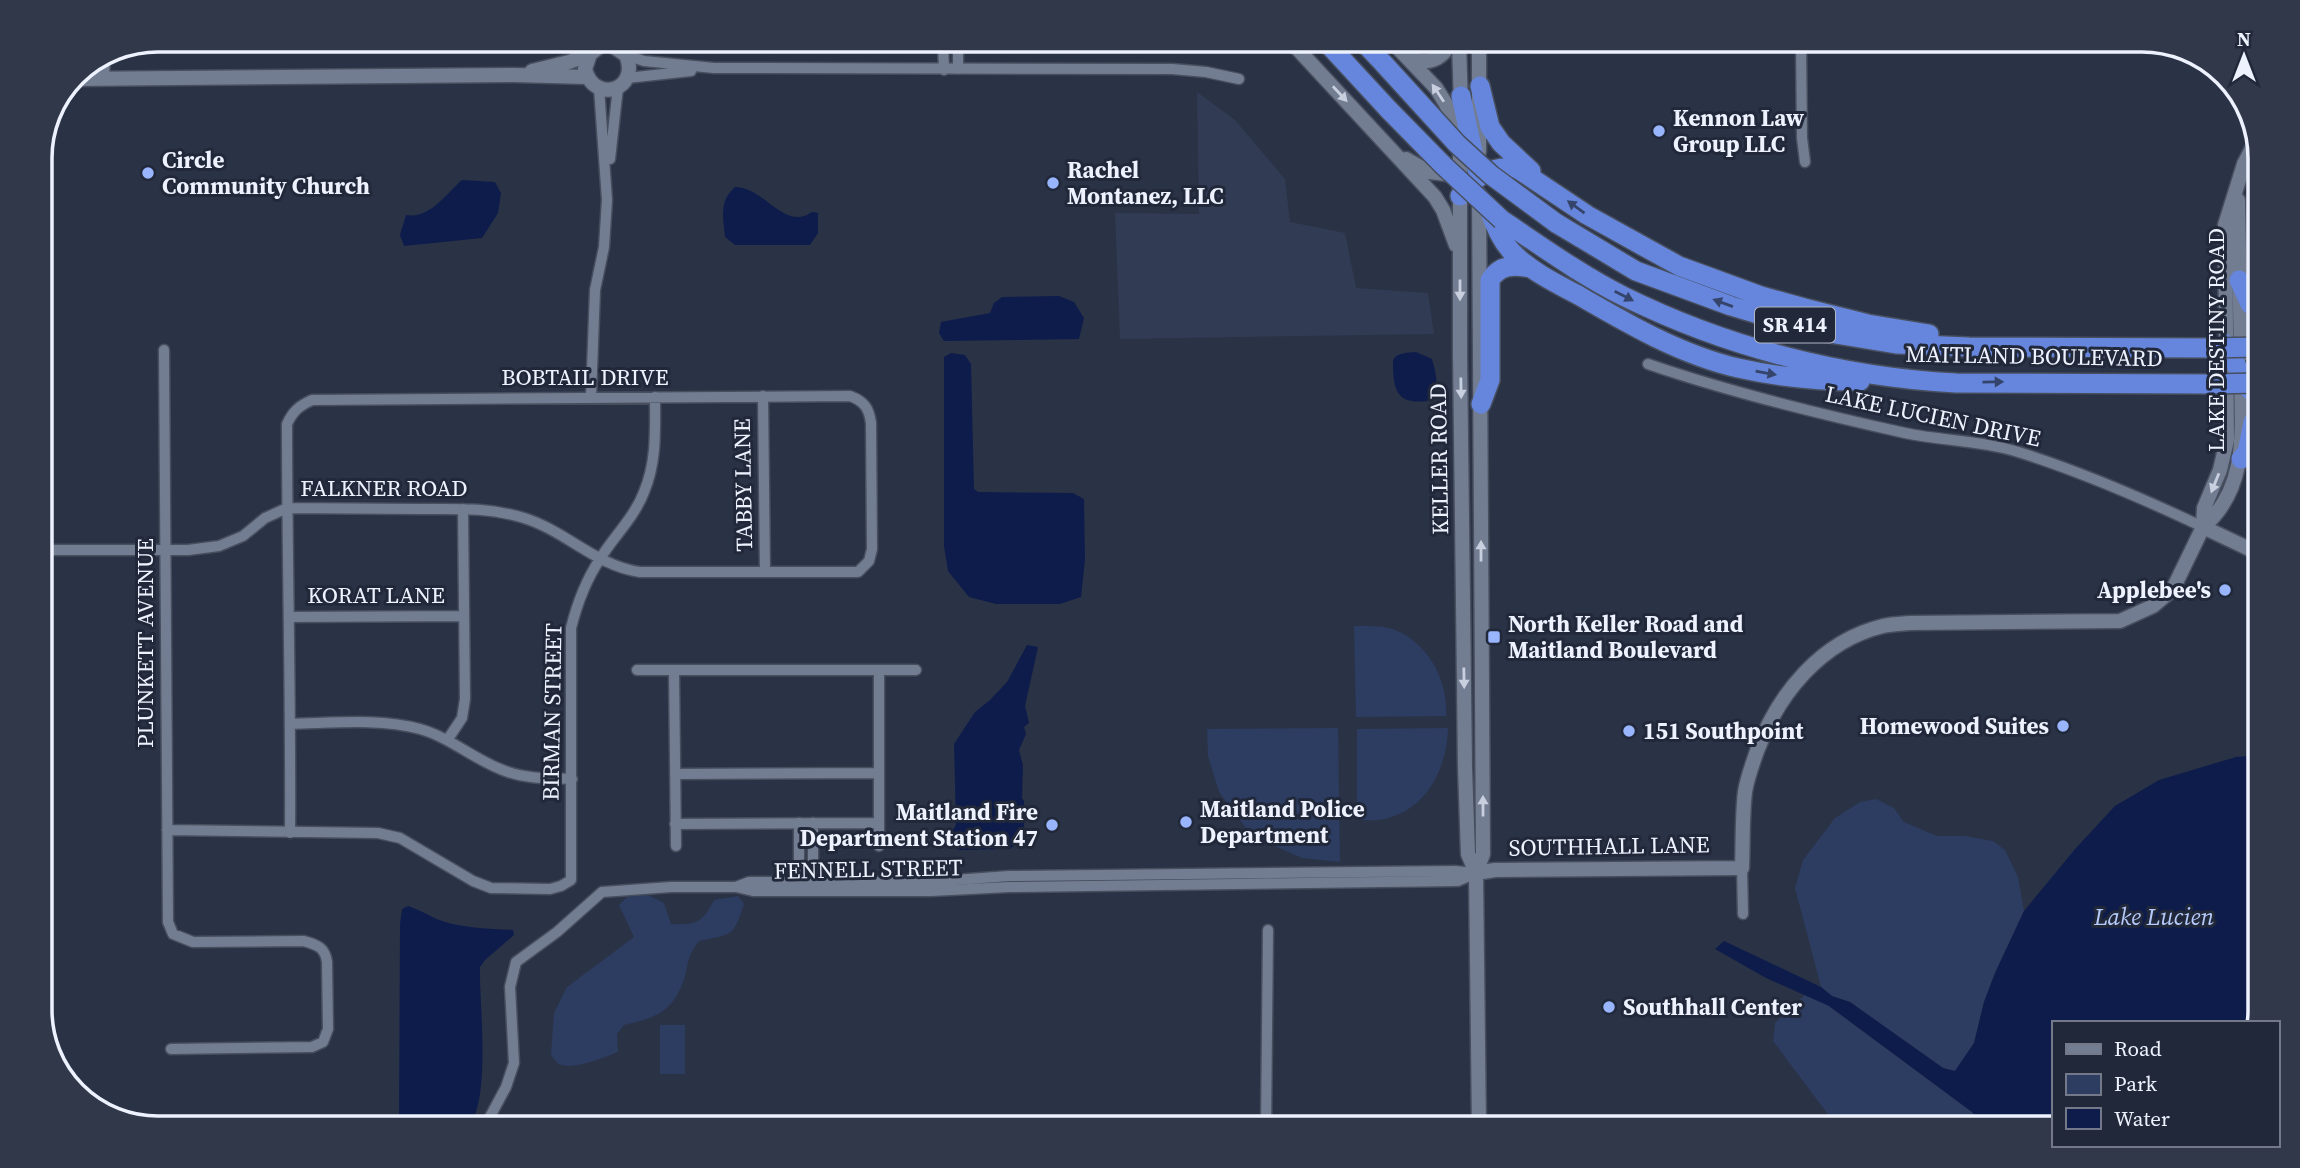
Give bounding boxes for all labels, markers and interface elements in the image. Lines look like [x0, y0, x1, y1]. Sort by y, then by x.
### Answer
north arrow [2209, 21, 2279, 91]
text: N [2237, 26, 2251, 52]
one-way arrow [1431, 84, 1445, 102]
one-way arrow [1331, 85, 1347, 102]
place label: Kennon Law Group LLC [1673, 102, 1805, 160]
marker: Kennon Law Group LLC [1651, 123, 1667, 139]
place label: Circle Community Church [162, 144, 370, 202]
place label: Rachel Montanez, LLC [1067, 154, 1224, 212]
marker: Circle Community Church [140, 165, 156, 181]
marker: Rachel Montanez, LLC [1045, 175, 1061, 191]
one-way arrow [1567, 200, 1585, 214]
street label: LAKE DESTINY ROAD [2200, 228, 2232, 452]
one-way arrow [1454, 279, 1466, 301]
one-way arrow [1614, 290, 1634, 302]
one-way arrow [1713, 297, 1734, 308]
road number: SR 414 [1755, 308, 1835, 342]
street label: MAITLAND BOULEVARD [1905, 338, 2163, 374]
street label: BOBTAIL DRIVE [501, 361, 669, 393]
one-way arrow [1755, 368, 1777, 379]
one-way arrow [1455, 377, 1467, 399]
one-way arrow [1982, 377, 2004, 388]
street label: LAKE LUCIEN DRIVE [1822, 378, 2044, 455]
street label: KELLER ROAD [1422, 383, 1456, 535]
street label: TABBY LANE [726, 418, 760, 552]
street label: FALKNER ROAD [300, 472, 468, 504]
one-way arrow [2209, 473, 2220, 494]
street label: PLUNKETT AVENUE [129, 538, 161, 748]
one-way arrow [1475, 540, 1487, 562]
place label: Applebee's [2097, 574, 2211, 606]
street label: KORAT LANE [307, 579, 445, 611]
marker: Applebee's [2217, 582, 2233, 598]
place label: North Keller Road and Maitland Boulevard [1508, 608, 1744, 666]
street label: BIRMAN STREET [534, 623, 570, 801]
marker: North Keller Road and Maitland Boulevard [1486, 629, 1502, 645]
one-way arrow [1458, 667, 1470, 689]
place label: Homewood Suites [1860, 710, 2049, 742]
place label: 151 Southpoint [1643, 715, 1804, 747]
marker: Homewood Suites [2055, 718, 2071, 734]
marker: 151 Southpoint [1621, 723, 1637, 739]
place label: Maitland Police Department [1200, 793, 1365, 851]
one-way arrow [1477, 795, 1489, 817]
place label: Maitland Fire Department Station 47 [800, 796, 1038, 854]
marker: Maitland Police Department [1178, 814, 1194, 830]
marker: Maitland Fire Department Station 47 [1044, 817, 1060, 833]
street label: SOUTHHALL LANE [1508, 828, 1710, 864]
street label: FENNELL STREET [773, 851, 963, 887]
water label: Lake Lucien [2093, 900, 2215, 933]
place label: Southhall Center [1623, 991, 1802, 1023]
marker: Southhall Center [1601, 999, 1617, 1015]
legend [2052, 1021, 2279, 1147]
text: Road [2114, 1034, 2162, 1063]
text: Park [2114, 1069, 2158, 1098]
text: Water [2114, 1104, 2170, 1133]

